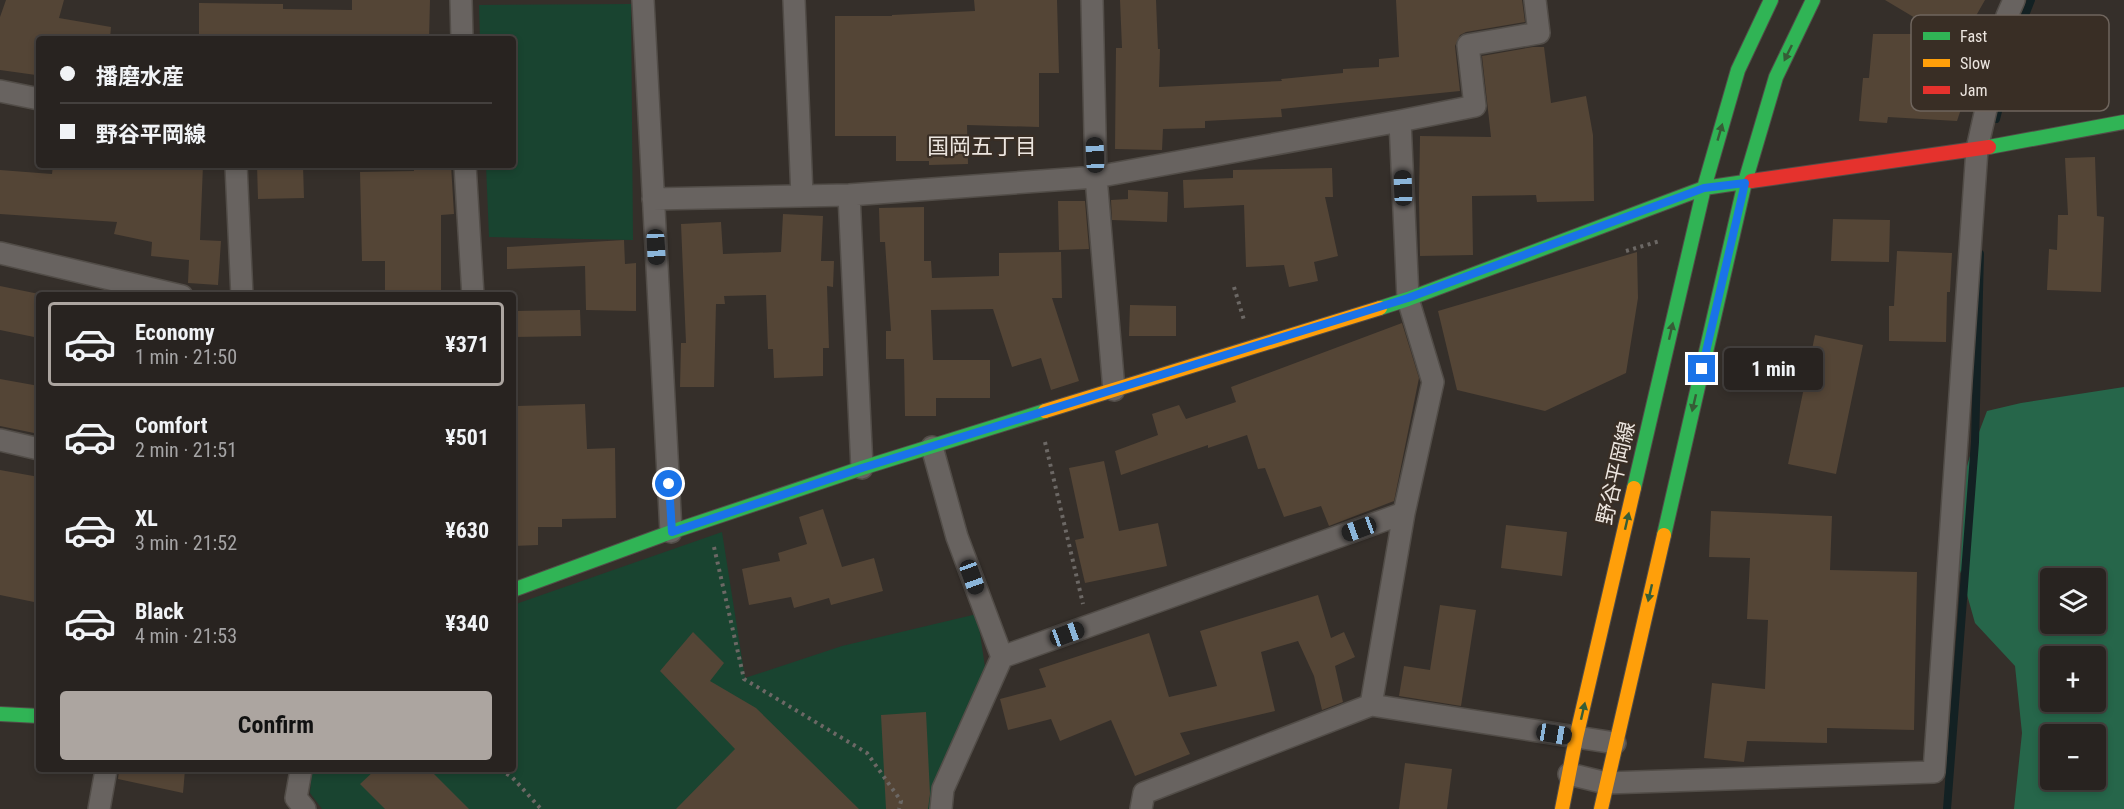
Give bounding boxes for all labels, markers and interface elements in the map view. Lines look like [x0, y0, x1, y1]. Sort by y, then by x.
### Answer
legend [1911, 15, 2109, 111]
text: Fast [1960, 27, 1987, 46]
one-way arrow [1783, 44, 1793, 61]
text: Slow [1960, 54, 1990, 73]
text: 播磨水産 [96, 64, 184, 89]
text: Jam [1960, 81, 1987, 100]
text: 野谷平岡線 [96, 122, 206, 147]
one-way arrow [1716, 123, 1725, 141]
district label: 国岡五丁目 [927, 134, 1037, 159]
car [1085, 137, 1105, 173]
car [1393, 170, 1413, 206]
car [646, 229, 666, 265]
icon: car [63, 317, 117, 371]
text: Economy [135, 320, 215, 345]
one-way arrow [1666, 321, 1676, 340]
text: ¥371 [445, 332, 489, 357]
text: 1 min · 21:50 [135, 345, 237, 369]
callout: 1 min [1723, 348, 1822, 390]
route end [1688, 355, 1715, 382]
text: 1 min [1751, 357, 1796, 381]
one-way arrow [1688, 394, 1698, 412]
icon: car [63, 410, 117, 464]
text: Comfort [135, 413, 208, 438]
street label: 野谷平岡線 [1592, 419, 1640, 527]
text: ¥501 [445, 425, 489, 450]
text: 2 min · 21:51 [135, 438, 237, 462]
route start [655, 470, 682, 497]
icon: car [63, 503, 117, 557]
text: XL [135, 506, 158, 531]
one-way arrow [1622, 511, 1632, 530]
car [1339, 514, 1379, 544]
text: ¥630 [445, 518, 489, 543]
text: 3 min · 21:52 [135, 531, 237, 555]
car [957, 557, 987, 597]
map controls [2040, 568, 2106, 790]
button: layers [2040, 568, 2106, 634]
one-way arrow [1645, 584, 1654, 603]
icon: car [63, 596, 117, 650]
text: Black [135, 599, 184, 624]
text: ¥340 [445, 611, 489, 636]
car [1047, 619, 1087, 649]
text: 4 min · 21:53 [135, 624, 237, 648]
button: + [2040, 646, 2106, 712]
button: Confirm [60, 691, 492, 760]
one-way arrow [1578, 701, 1588, 720]
car [1535, 722, 1573, 746]
button: − [2040, 724, 2106, 790]

